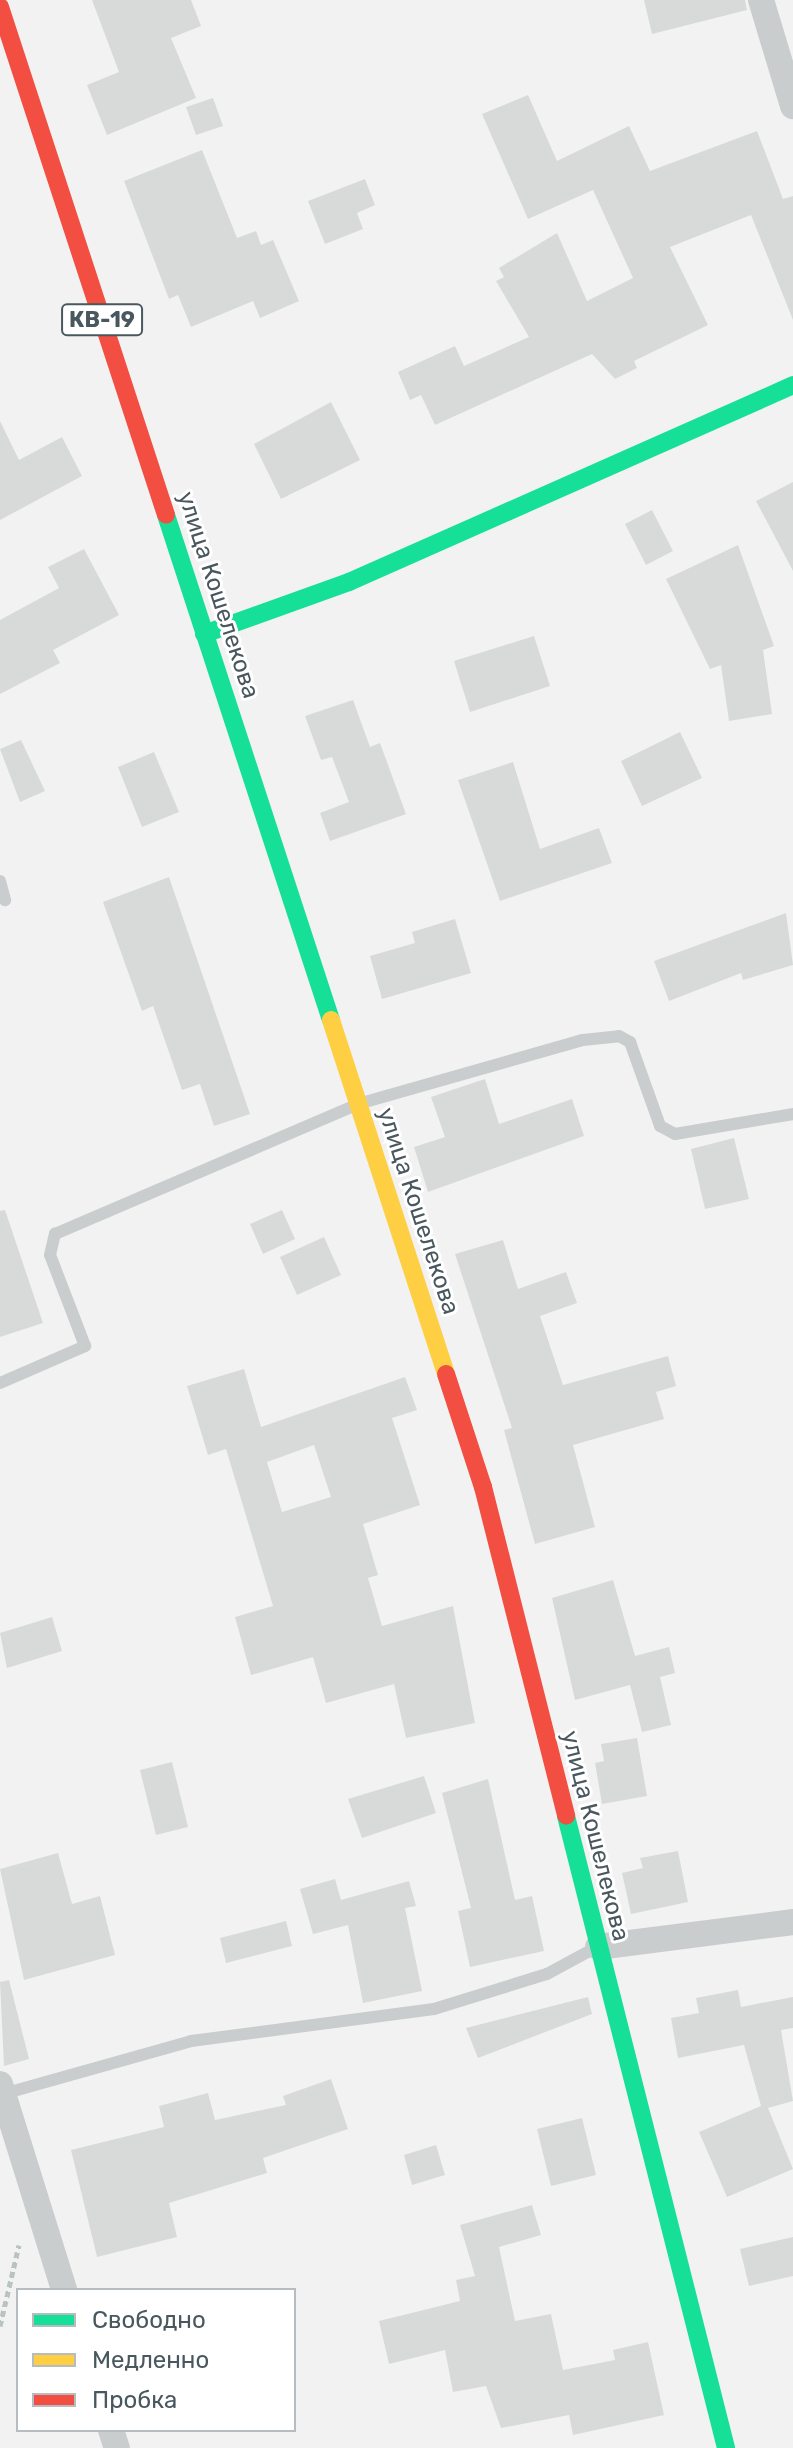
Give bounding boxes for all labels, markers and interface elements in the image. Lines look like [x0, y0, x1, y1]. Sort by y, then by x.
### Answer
road number: КВ-19 [60, 302, 144, 338]
street label: улица Кошелекова [171, 488, 265, 702]
street label: улица Кошелекова [371, 1104, 465, 1318]
street label: улица Кошелекова [555, 1728, 635, 1944]
legend [16, 2288, 296, 2432]
text: Свободно [92, 2306, 206, 2334]
text: Медленно [92, 2346, 209, 2374]
text: Пробка [92, 2386, 177, 2414]

